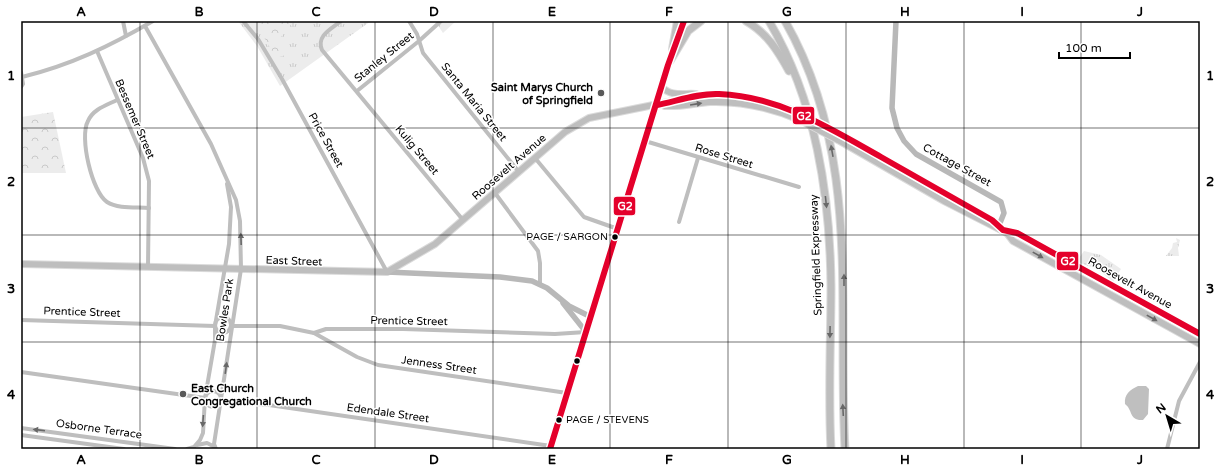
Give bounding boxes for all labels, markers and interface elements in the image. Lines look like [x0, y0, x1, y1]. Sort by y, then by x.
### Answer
text: A [76, 4, 86, 20]
text: B [194, 4, 204, 20]
text: C [311, 4, 321, 20]
text: D [429, 4, 439, 20]
text: E [548, 4, 556, 20]
text: F [665, 4, 673, 20]
text: G [782, 4, 792, 20]
text: H [900, 4, 910, 20]
text: I [1020, 4, 1024, 20]
text: J [1136, 4, 1143, 20]
street label: Stanley Street [352, 29, 416, 85]
scale bar [1059, 34, 1130, 60]
text: 100 m [1065, 41, 1102, 55]
street label: Santa Maria Street [438, 60, 510, 144]
text: 1 [7, 68, 15, 84]
text: 1 [1206, 68, 1214, 84]
street label: Bessemer Street [112, 77, 158, 161]
place label: Saint Marys Church of Springfield [491, 81, 593, 108]
marker: Saint Marys Church of Springfield [596, 88, 606, 98]
one-way arrow [690, 101, 702, 107]
line badge: G2 [792, 106, 815, 125]
street label: Price Street [306, 110, 346, 170]
text: G2 [796, 110, 812, 123]
street label: Kulig Street [392, 123, 442, 177]
street label: Roosevelt Avenue [469, 131, 549, 203]
street label: Rose Street [693, 141, 755, 171]
street label: Cottage Street [921, 141, 993, 189]
one-way arrow [829, 145, 835, 157]
text: 2 [7, 174, 15, 190]
text: 2 [1206, 174, 1214, 190]
street label: Springfield Expressway [807, 194, 825, 316]
line badge: G2 [613, 196, 636, 216]
one-way arrow [823, 196, 829, 208]
text: G2 [617, 200, 633, 213]
place label: PAGE / SARGON [526, 231, 608, 243]
one-way arrow [238, 232, 244, 245]
marker: PAGE / SARGON [610, 232, 620, 242]
one-way arrow [1032, 251, 1044, 258]
line badge: G2 [1056, 251, 1079, 271]
street label: East Street [265, 254, 323, 268]
text: G2 [1060, 255, 1076, 268]
street label: Roosevelt Avenue [1086, 255, 1174, 311]
one-way arrow [841, 273, 847, 286]
street label: Bowles Park [214, 278, 236, 342]
text: 3 [7, 281, 15, 297]
text: 3 [1206, 281, 1214, 297]
street label: Prentice Street [43, 304, 121, 320]
street label: Prentice Street [370, 314, 448, 328]
one-way arrow [1146, 314, 1158, 321]
one-way arrow [827, 326, 833, 339]
street label: Jenness Street [401, 353, 477, 377]
unlabelled marker [572, 356, 582, 366]
one-way arrow [223, 362, 229, 374]
place label: East Church Congregational Church [191, 382, 312, 409]
text: 4 [7, 387, 16, 403]
text: 4 [1206, 387, 1215, 403]
marker: East Church Congregational Church [178, 389, 188, 399]
north arrow [1147, 396, 1187, 436]
street label: Edendale Street [346, 401, 430, 425]
text: N [1154, 401, 1169, 416]
one-way arrow [840, 403, 846, 416]
place label: PAGE / STEVENS [566, 414, 649, 426]
one-way arrow [200, 415, 207, 428]
marker: PAGE / STEVENS [554, 415, 564, 425]
street label: Osborne Terrace [55, 417, 143, 441]
one-way arrow [33, 427, 45, 433]
text: A [76, 452, 86, 468]
text: B [194, 452, 204, 468]
text: C [311, 452, 321, 468]
text: D [429, 452, 439, 468]
text: E [548, 452, 556, 468]
text: F [665, 452, 673, 468]
text: G [782, 452, 792, 468]
text: H [900, 452, 910, 468]
text: I [1020, 452, 1024, 468]
text: J [1136, 452, 1143, 468]

